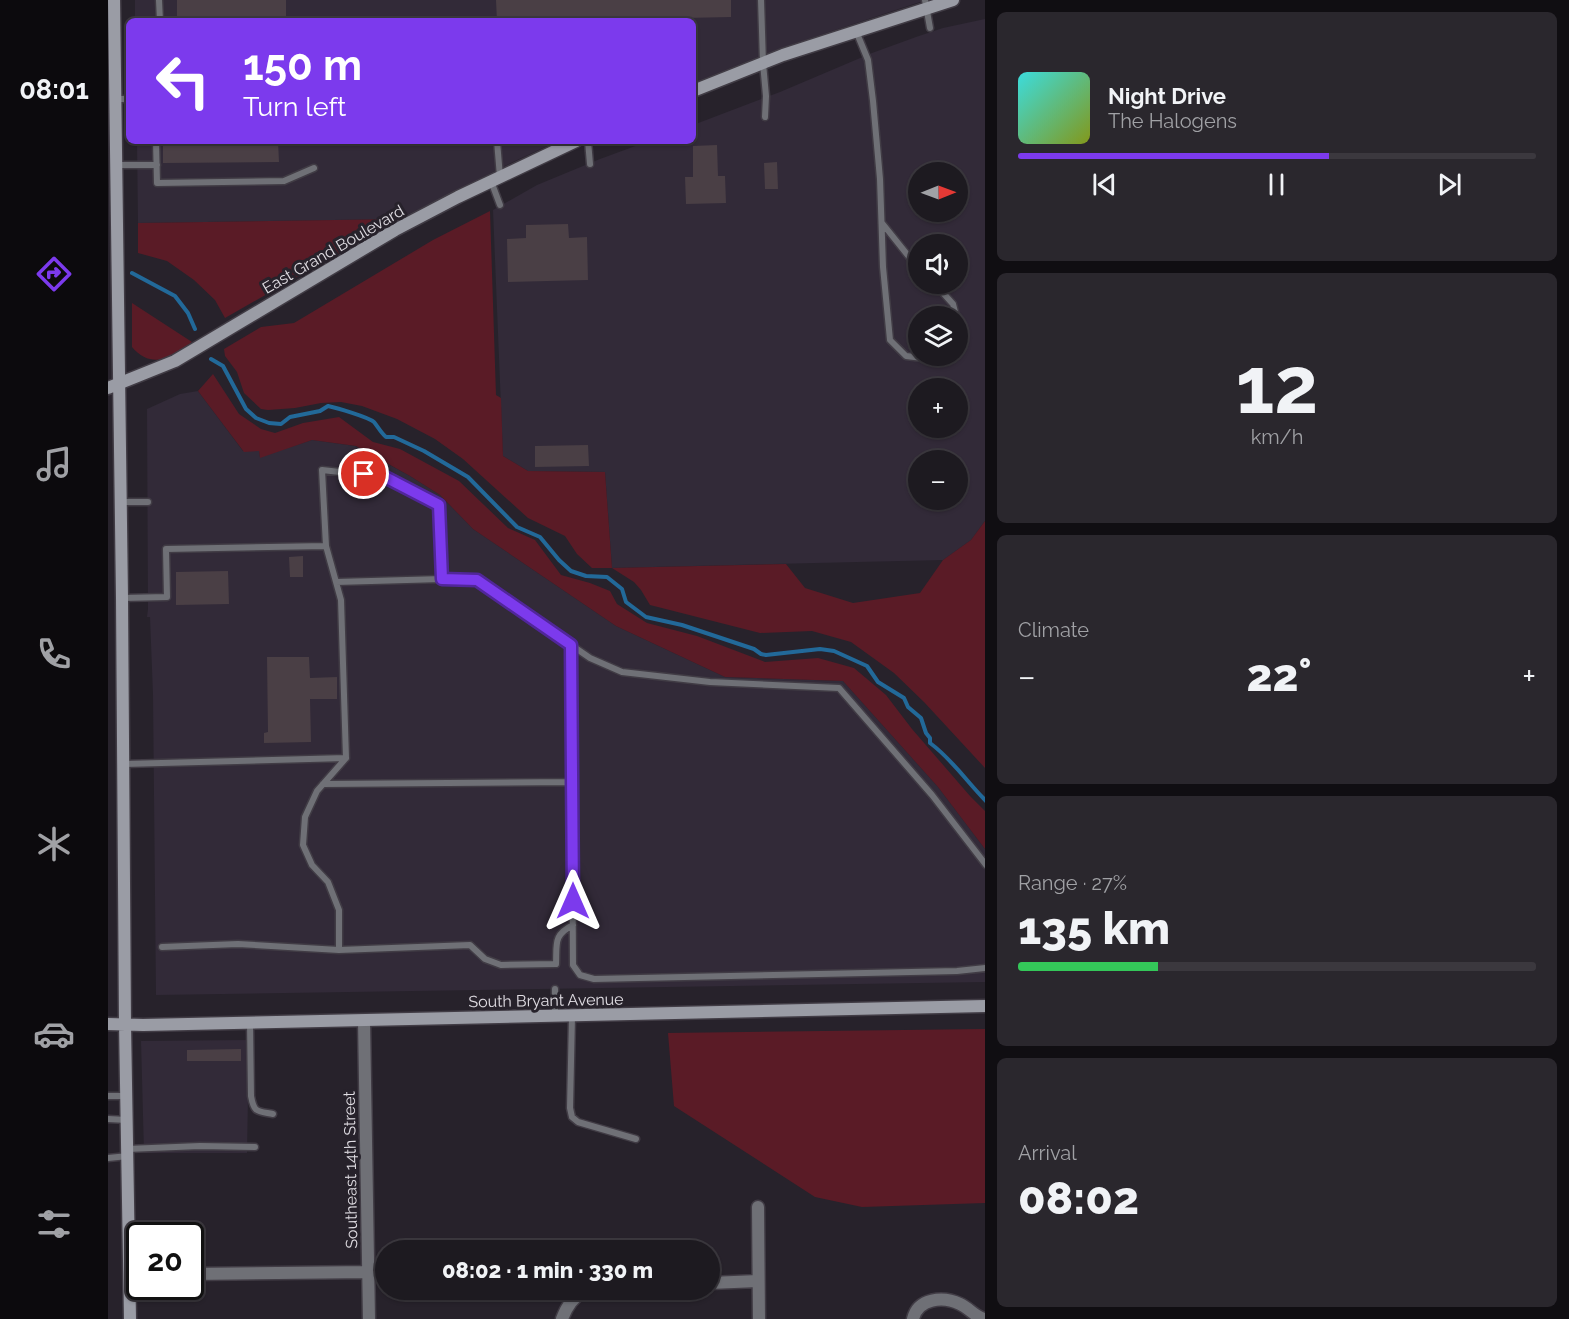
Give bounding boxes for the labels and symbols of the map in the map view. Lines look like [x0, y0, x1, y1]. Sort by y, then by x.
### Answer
north arrow [908, 162, 968, 222]
street label: East Grand Boulevard [259, 201, 407, 298]
pin [338, 448, 389, 499]
position arrow [541, 869, 605, 933]
street label: South Bryant Avenue [468, 990, 624, 1011]
street label: Southeast 14th Street [340, 1090, 361, 1249]
speed limit sign: 20 [126, 1222, 204, 1300]

